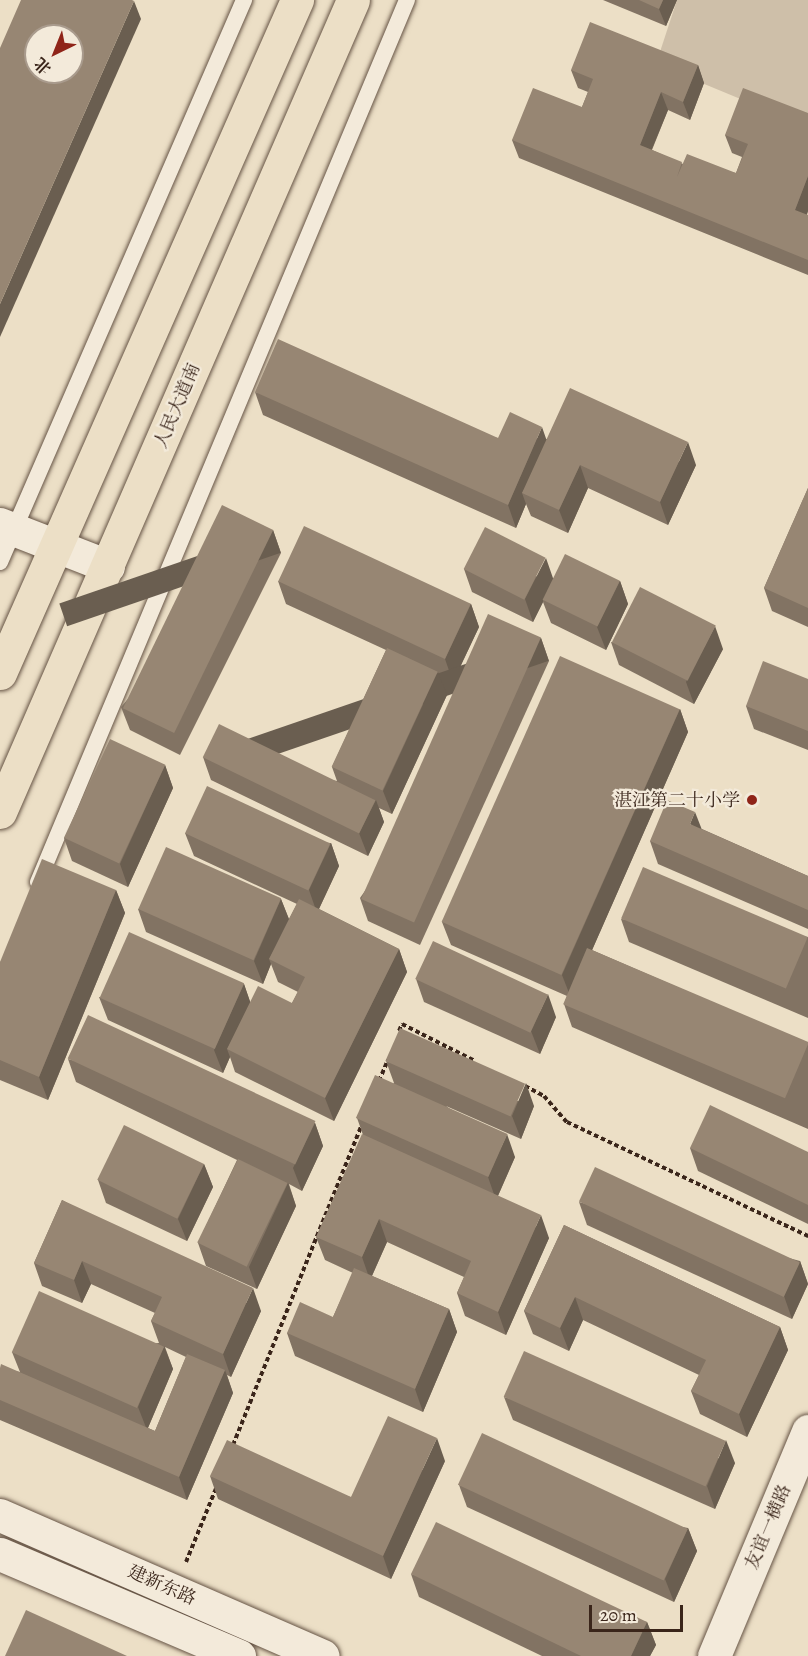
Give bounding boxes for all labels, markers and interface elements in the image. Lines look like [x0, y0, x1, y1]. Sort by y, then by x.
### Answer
north arrow [24, 24, 84, 84]
text: 北 [30, 52, 56, 79]
street label: 人民大道南 [149, 360, 205, 452]
place label: 湛江第二十小学 [614, 789, 740, 811]
marker: 湛江第二十小学 [745, 793, 759, 807]
street label: 友谊一横路 [740, 1481, 796, 1573]
street label: 建新东路 [125, 1560, 199, 1610]
scale bar [592, 1593, 686, 1631]
text: 20 m [600, 1603, 637, 1627]

